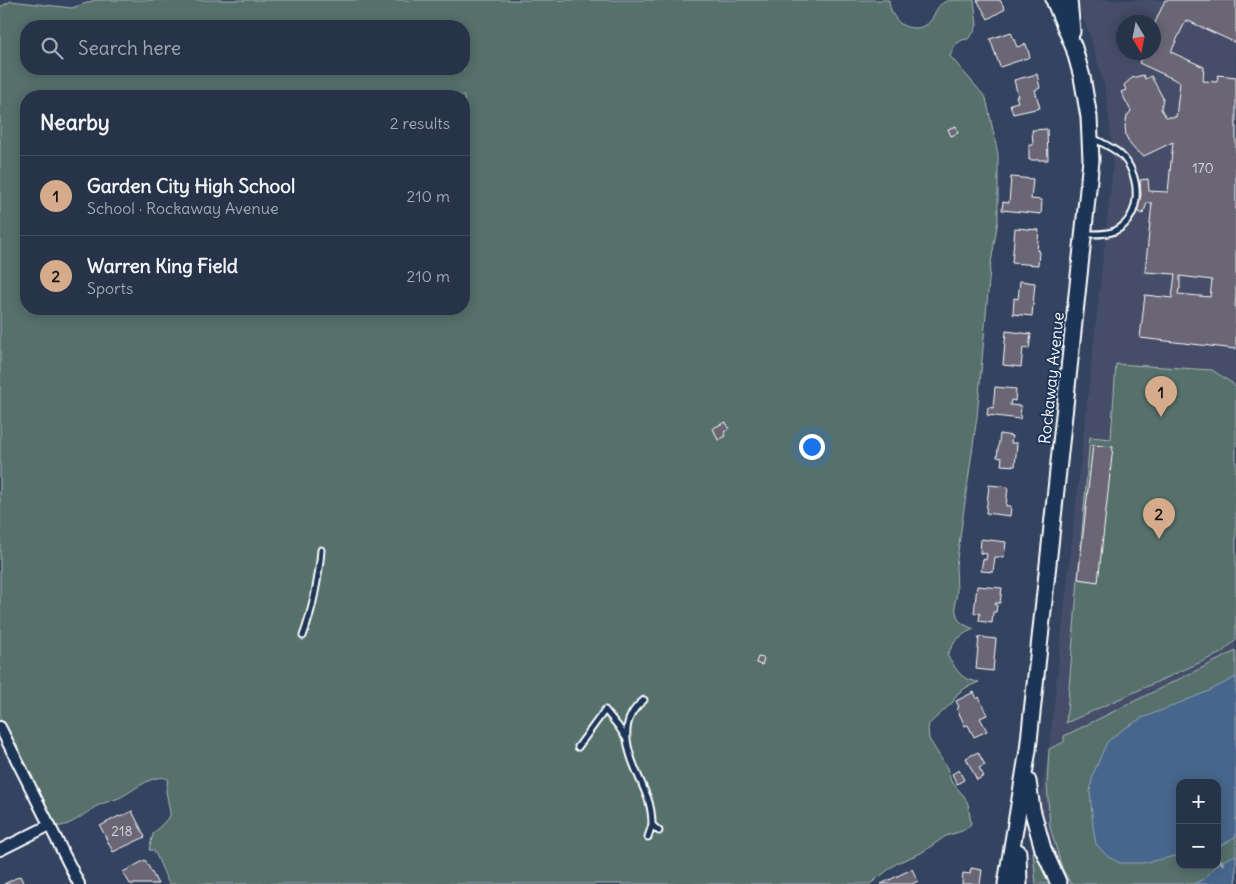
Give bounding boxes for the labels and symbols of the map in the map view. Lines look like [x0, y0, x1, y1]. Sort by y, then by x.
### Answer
north arrow [1116, 15, 1161, 60]
house number: 170 [1192, 159, 1214, 177]
street label: Rockaway Avenue [1034, 311, 1068, 445]
pin: 1 [1145, 376, 1177, 417]
your location [799, 434, 825, 460]
pin: 2 [1143, 498, 1175, 539]
house number: 218 [111, 822, 133, 840]

